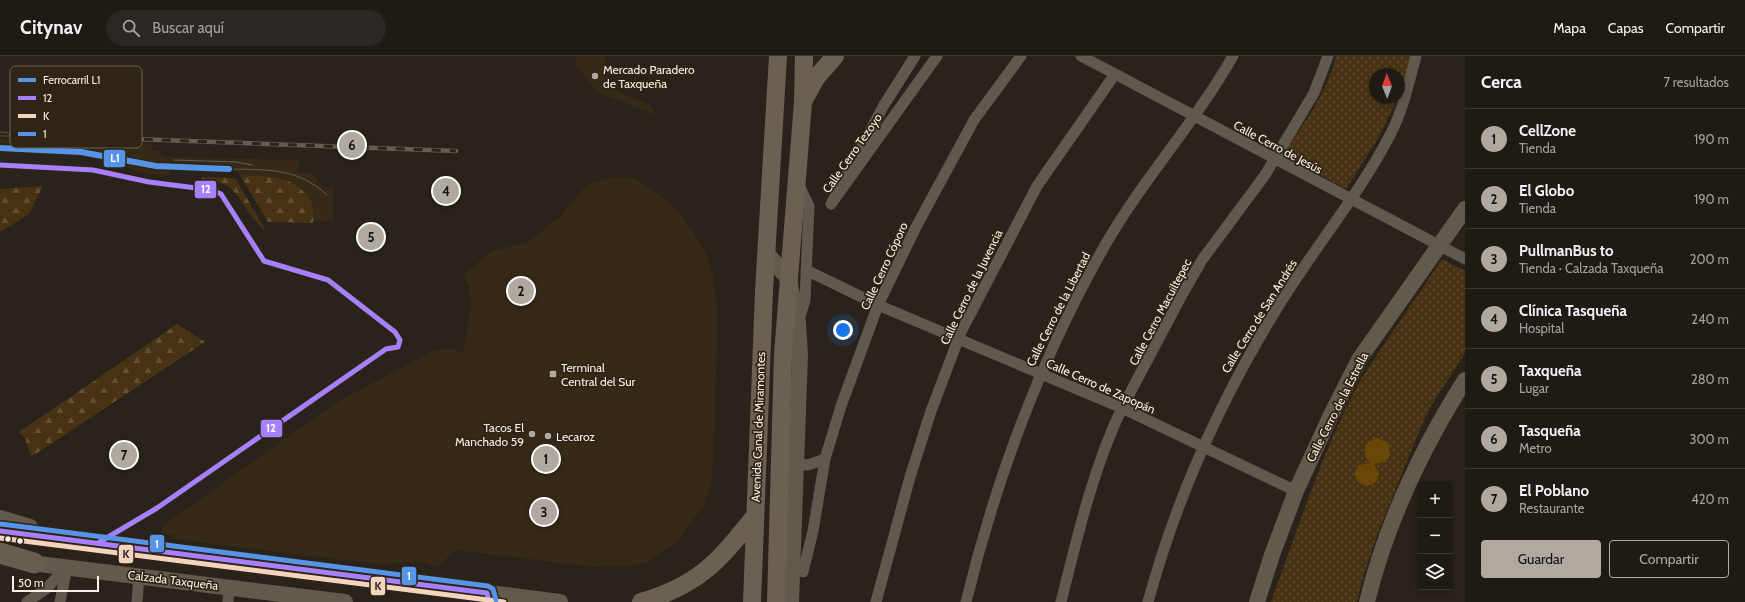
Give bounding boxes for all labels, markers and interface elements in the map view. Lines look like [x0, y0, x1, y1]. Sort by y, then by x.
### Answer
search box [106, 10, 386, 46]
text: Citynav [20, 16, 82, 39]
icon: search [120, 17, 142, 39]
text: Buscar aquí [152, 19, 224, 37]
text: Mapa [1553, 19, 1586, 37]
text: Capas [1608, 19, 1644, 37]
text: Compartir [1666, 19, 1725, 37]
place label: Mercado Paradero de Taxqueña [603, 62, 695, 91]
legend [10, 66, 142, 148]
north arrow [1369, 68, 1405, 104]
marker: Mercado Paradero de Taxqueña [590, 71, 600, 81]
text: Cerca [1481, 72, 1522, 92]
text: Ferrocarril L1 [43, 73, 100, 87]
text: 7 resultados [1663, 74, 1729, 90]
text: 12 [43, 91, 53, 105]
text: K [43, 109, 50, 123]
street label: Calle Cerro Tezoyo [819, 110, 885, 196]
street label: Calle Cerro de Jesús [1231, 117, 1325, 177]
text: CellZone [1519, 122, 1576, 140]
text: 1 [43, 127, 47, 141]
pin: 6 [339, 130, 365, 160]
text: 1 [1492, 131, 1496, 147]
text: 190 m [1694, 131, 1729, 147]
text: Tienda [1519, 140, 1556, 156]
line badge: L1 [103, 149, 126, 168]
text: L1 [110, 151, 120, 165]
pin: 4 [433, 176, 459, 206]
line badge: 12 [194, 180, 217, 199]
text: 12 [201, 182, 211, 196]
text: El Globo [1519, 182, 1574, 200]
text: 2 [1491, 191, 1497, 207]
text: 190 m [1694, 191, 1729, 207]
text: Tienda [1519, 200, 1556, 216]
street label: Calle Cerro Cóporo [857, 219, 911, 312]
pin: 5 [358, 222, 384, 252]
street label: Calle Cerro de la Juvencia [937, 227, 1005, 347]
text: PullmanBus to [1519, 242, 1614, 260]
street label: Calle Cerro de la Libertad [1023, 249, 1093, 369]
text: 3 [1490, 251, 1498, 267]
text: 200 m [1690, 251, 1729, 267]
street label: Calle Cerro Macuiltepec [1126, 256, 1195, 368]
street label: Calle Cerro de San Andrés [1218, 257, 1300, 375]
text: Tienda · Calzada Taxqueña [1519, 260, 1663, 276]
pin: 2 [508, 276, 534, 306]
text: Clínica Tasqueña [1519, 302, 1627, 320]
text: 4 [1490, 311, 1498, 327]
text: 240 m [1691, 311, 1729, 327]
your location [833, 320, 853, 340]
text: Hospital [1519, 320, 1564, 336]
street label: Calle Cerro de la Estrella [1303, 349, 1371, 464]
street label: Avenida Canal de Miramontes [748, 352, 768, 502]
street label: Calle Cerro de Zapopán [1044, 355, 1158, 417]
place label: Terminal Central del Sur [561, 360, 636, 389]
text: Taxqueña [1519, 362, 1581, 380]
marker: Terminal Central del Sur [548, 369, 558, 379]
text: 5 [1491, 371, 1497, 387]
text: 280 m [1691, 371, 1729, 387]
text: Lugar [1519, 380, 1549, 396]
line badge: 12 [260, 419, 283, 438]
place label: Tacos El Manchado 59 [455, 420, 524, 449]
text: 12 [266, 421, 276, 435]
text: Tasqueña [1519, 422, 1581, 440]
marker: Tacos El Manchado 59 [527, 429, 537, 439]
place label: Lecaroz [556, 429, 595, 444]
marker: Lecaroz [543, 431, 553, 441]
text: 6 [1490, 431, 1498, 447]
text: 300 m [1689, 431, 1729, 447]
pin: 7 [111, 440, 137, 470]
text: Metro [1519, 440, 1552, 456]
pin: 1 [533, 444, 559, 474]
map controls [1417, 482, 1453, 590]
button: + [1417, 482, 1453, 518]
text: El Poblano [1519, 482, 1589, 500]
text: 7 [1491, 491, 1497, 507]
text: 420 m [1691, 491, 1729, 507]
pin: 3 [531, 497, 557, 527]
text: Restaurante [1519, 500, 1584, 516]
button: − [1417, 518, 1453, 554]
unlabelled marker [3, 534, 13, 544]
line badge: 1 [149, 534, 165, 553]
unlabelled marker [15, 536, 25, 546]
text: 1 [155, 537, 159, 551]
button: Guardar [1481, 540, 1601, 578]
button: Compartir [1609, 540, 1729, 578]
line badge: K [118, 544, 134, 564]
text: K [123, 547, 130, 561]
button: layers [1417, 554, 1453, 590]
line badge: 1 [401, 566, 417, 586]
street label: Calzada Taxqueña [127, 567, 219, 593]
text: 1 [407, 569, 411, 583]
scale bar [12, 574, 99, 593]
text: 50 m [18, 576, 44, 590]
line badge: K [370, 576, 386, 596]
text: K [375, 579, 382, 593]

